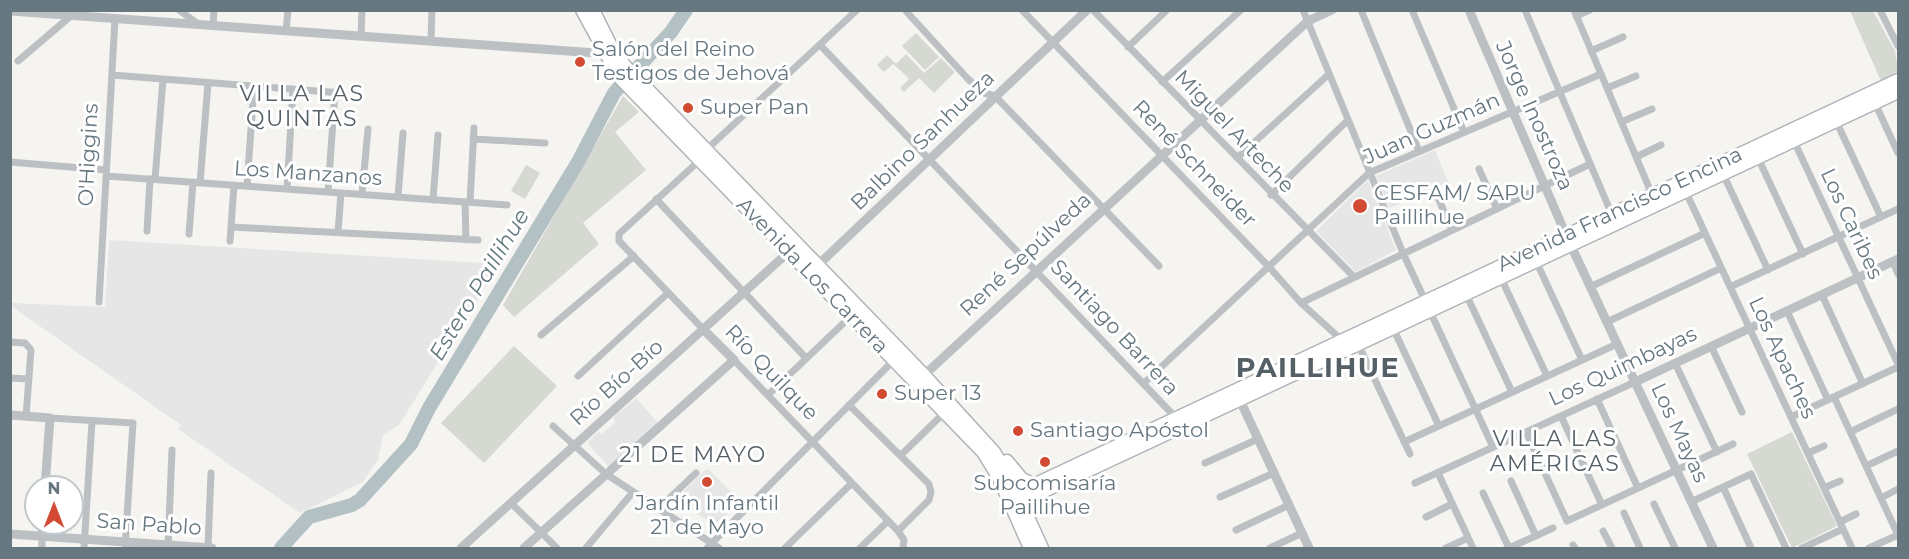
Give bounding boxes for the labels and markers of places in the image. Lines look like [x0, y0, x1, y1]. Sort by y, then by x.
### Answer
place label: Salón del Reino Testigos de Jehová [592, 37, 789, 87]
marker: Salón del Reino Testigos de Jehová [573, 55, 587, 69]
place label: Super Pan [700, 95, 809, 121]
marker: Super Pan [681, 101, 695, 115]
place label: CESFAM/ SAPU Paillihue [1374, 181, 1536, 231]
marker: CESFAM/ SAPU Paillihue [1351, 197, 1369, 215]
place label: Super 13 [894, 381, 981, 407]
marker: Super 13 [875, 387, 889, 401]
place label: Santiago Apóstol [1030, 418, 1209, 444]
marker: Santiago Apóstol [1011, 424, 1025, 438]
marker: Subcomisaría Paillihue [1038, 455, 1052, 469]
place label: Subcomisaría Paillihue [974, 471, 1116, 521]
marker: Jardín Infantil 21 de Mayo [700, 475, 714, 489]
place label: Jardín Infantil 21 de Mayo [635, 491, 779, 541]

